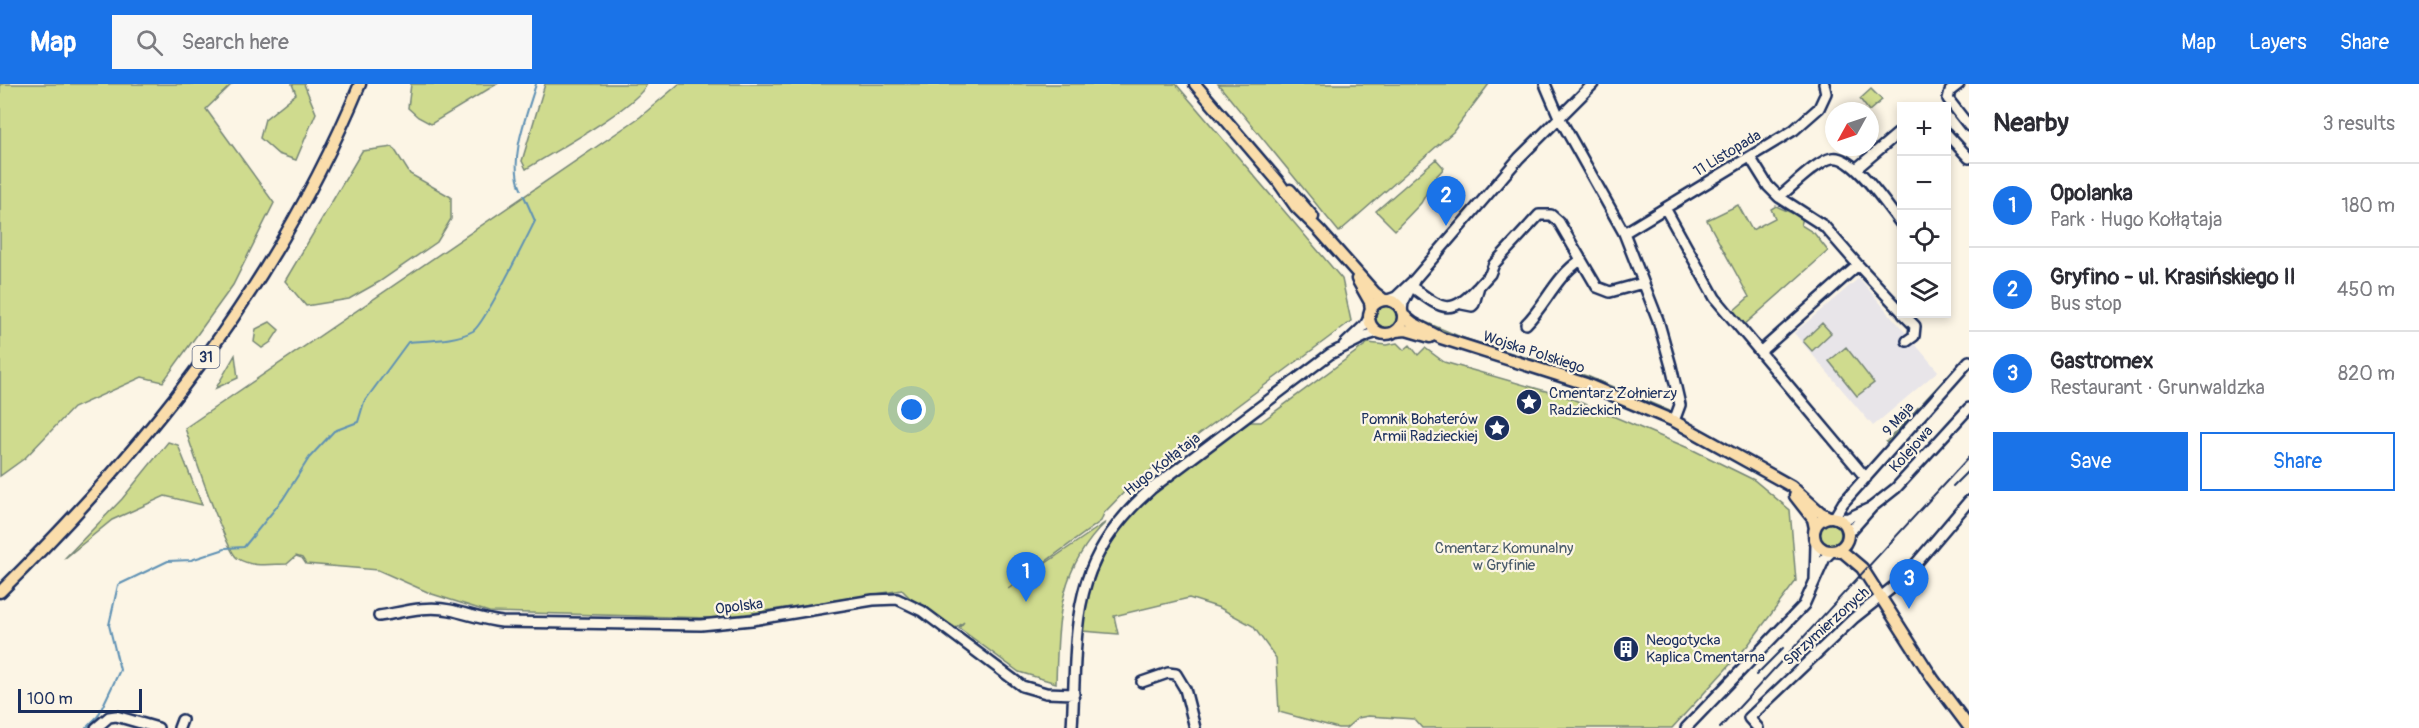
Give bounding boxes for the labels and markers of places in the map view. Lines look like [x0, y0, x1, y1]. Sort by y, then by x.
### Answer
pin: 2 [1426, 176, 1466, 226]
place label: Cmentarz Żołnierzy Radzieckich [1549, 384, 1678, 420]
place icon: Cmentarz Żołnierzy Radzieckich [1514, 387, 1544, 417]
place label: Pomnik Bohaterów Armii Radzieckiej [1361, 410, 1478, 446]
place icon: Pomnik Bohaterów Armii Radzieckiej [1482, 413, 1512, 443]
pin: 1 [1006, 552, 1046, 602]
pin: 3 [1890, 560, 1928, 609]
place label: Neogotycka Kaplica Cmentarna [1646, 631, 1765, 667]
building icon: Neogotycka Kaplica Cmentarna [1611, 634, 1641, 664]

